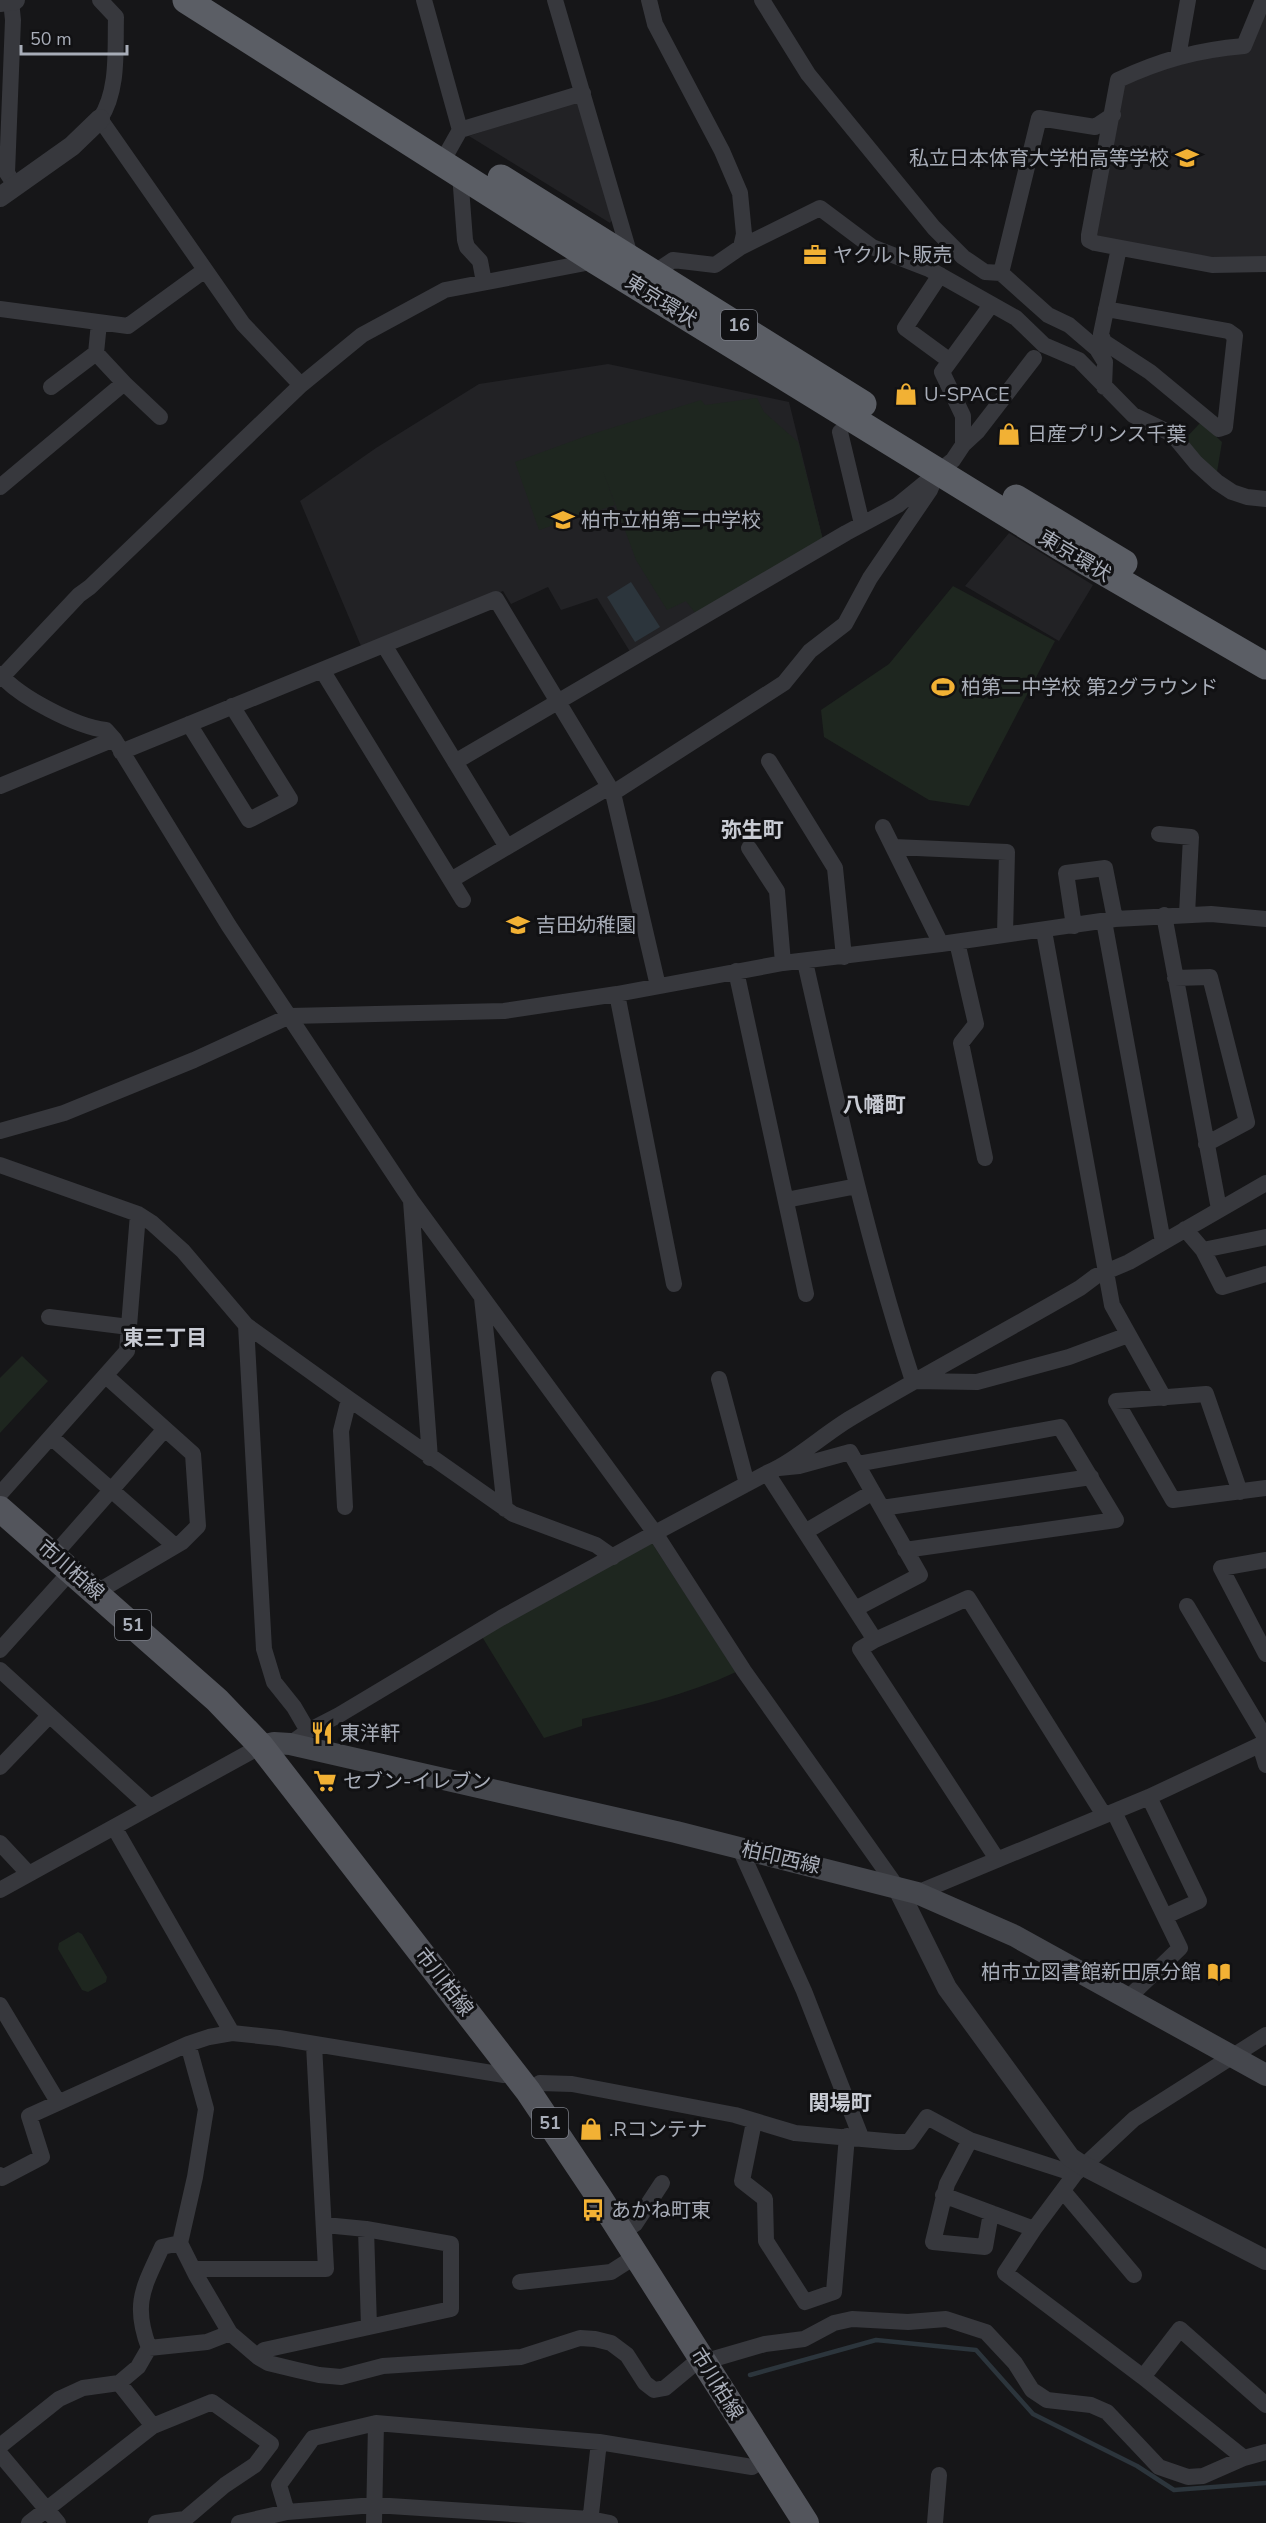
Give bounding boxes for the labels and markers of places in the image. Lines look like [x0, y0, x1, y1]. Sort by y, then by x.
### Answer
place label: 私立日本体育大学柏高等学校 [909, 145, 1169, 172]
school or university icon: 私立日本体育大学柏高等学校 [1174, 145, 1200, 171]
office icon: ヤクルト販売 [802, 242, 828, 268]
place label: ヤクルト販売 [833, 242, 952, 269]
shop icon: U-SPACE [893, 381, 919, 407]
place label: U-SPACE [924, 381, 1010, 408]
shop icon: 日産プリンス千葉 [996, 421, 1022, 447]
place label: 日産プリンス千葉 [1027, 421, 1187, 448]
school or university icon: 柏市立柏第二中学校 [550, 507, 576, 533]
place label: 柏市立柏第二中学校 [581, 507, 761, 534]
sports icon: 柏第二中学校 第2グラウンド [930, 674, 956, 700]
place label: 柏第二中学校 第2グラウンド [961, 674, 1218, 701]
school or university icon: 吉田幼稚園 [505, 912, 531, 938]
place label: 吉田幼稚園 [536, 912, 636, 939]
restaurant icon: 東洋軒 [309, 1720, 335, 1746]
place label: 東洋軒 [340, 1720, 400, 1747]
supermarket icon: セブン-イレブン [312, 1768, 338, 1794]
place label: セブン-イレブン [343, 1768, 491, 1795]
place label: 柏市立図書館新田原分館 [981, 1959, 1201, 1986]
library icon: 柏市立図書館新田原分館 [1206, 1959, 1232, 1985]
shop icon: .Rコンテナ [578, 2116, 604, 2142]
place label: .Rコンテナ [609, 2116, 707, 2143]
bus stop icon: あかね町東 [580, 2197, 606, 2223]
place label: あかね町東 [611, 2197, 711, 2224]

